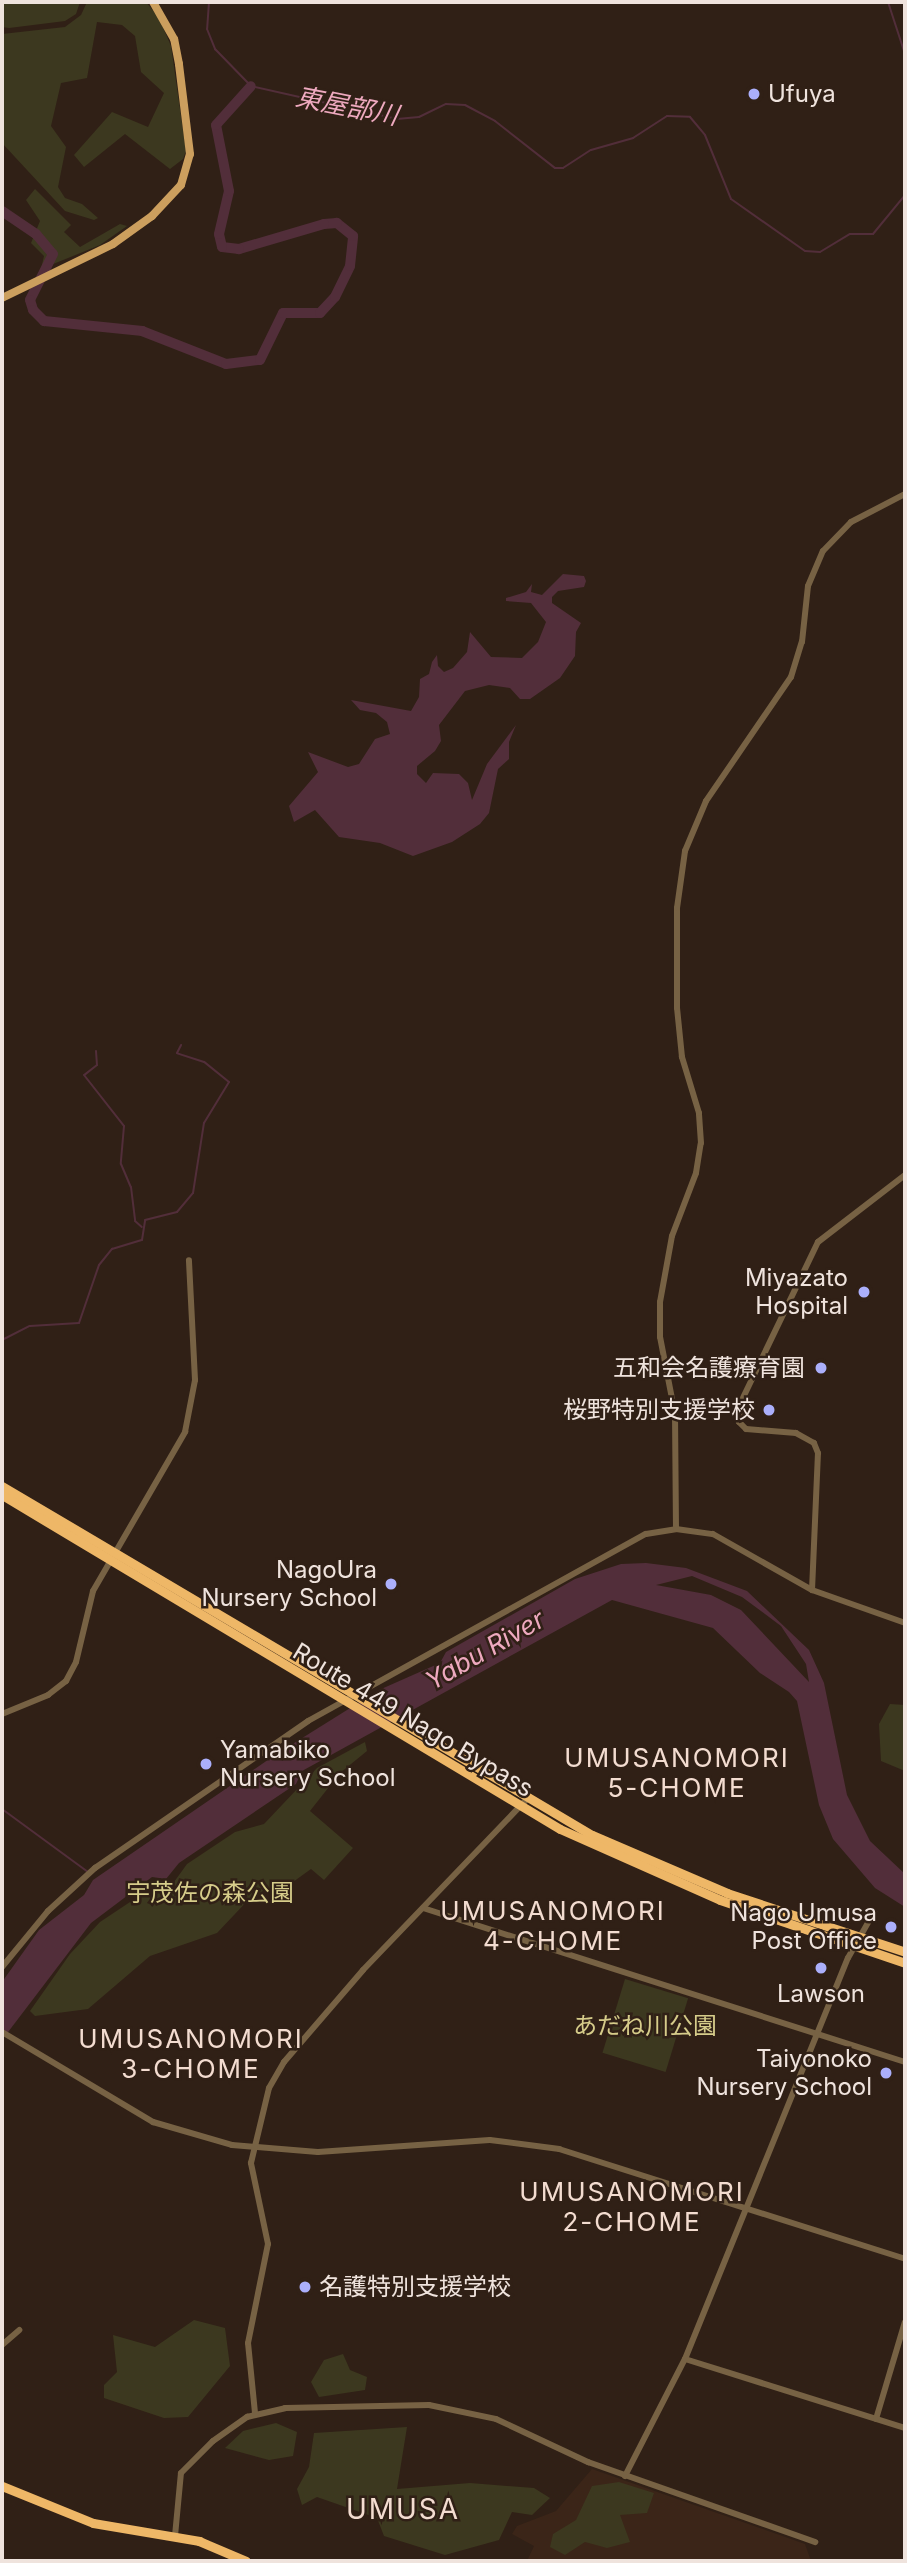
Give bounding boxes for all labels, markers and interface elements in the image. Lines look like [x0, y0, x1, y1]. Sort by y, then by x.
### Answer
place label: Ufuya [768, 80, 836, 108]
water label: 東屋部川 [293, 81, 401, 131]
marker: Ufuya [746, 86, 762, 102]
place label: Miyazato Hospital [745, 1264, 848, 1320]
marker: Miyazato Hospital [854, 1282, 874, 1302]
place label: 五和会名護療育園 [613, 1354, 805, 1382]
marker: 五和会名護療育園 [811, 1358, 831, 1378]
place label: 桜野特別支援学校 [563, 1396, 755, 1424]
marker: 桜野特別支援学校 [761, 1402, 777, 1418]
place label: NagoUra Nursery School [201, 1556, 377, 1612]
marker: NagoUra Nursery School [383, 1576, 399, 1592]
water label: Yabu River [420, 1603, 550, 1697]
street label: Route 449 Nago Bypass [288, 1637, 538, 1803]
place label: Yamabiko Nursery School [220, 1736, 396, 1792]
district label: UMUSANOMORI 5-CHOME [566, 1742, 788, 1803]
marker: Yamabiko Nursery School [198, 1756, 214, 1772]
park label: 宇茂佐の森公園 [126, 1879, 294, 1907]
district label: UMUSANOMORI 4-CHOME [442, 1895, 664, 1956]
place label: Nago Umusa Post Office [730, 1899, 877, 1955]
marker: Nago Umusa Post Office [883, 1919, 899, 1935]
marker: Lawson [813, 1960, 829, 1976]
place label: Lawson [777, 1980, 865, 2008]
park label: あだね川公園 [573, 2012, 717, 2040]
district label: UMUSANOMORI 3-CHOME [80, 2023, 302, 2084]
place label: Taiyonoko Nursery School [696, 2045, 872, 2101]
marker: Taiyonoko Nursery School [878, 2065, 894, 2081]
district label: UMUSANOMORI 2-CHOME [521, 2176, 743, 2238]
place label: 名護特別支援学校 [319, 2273, 511, 2301]
marker: 名護特別支援学校 [297, 2279, 313, 2295]
district label: UMUSA [347, 2492, 459, 2526]

